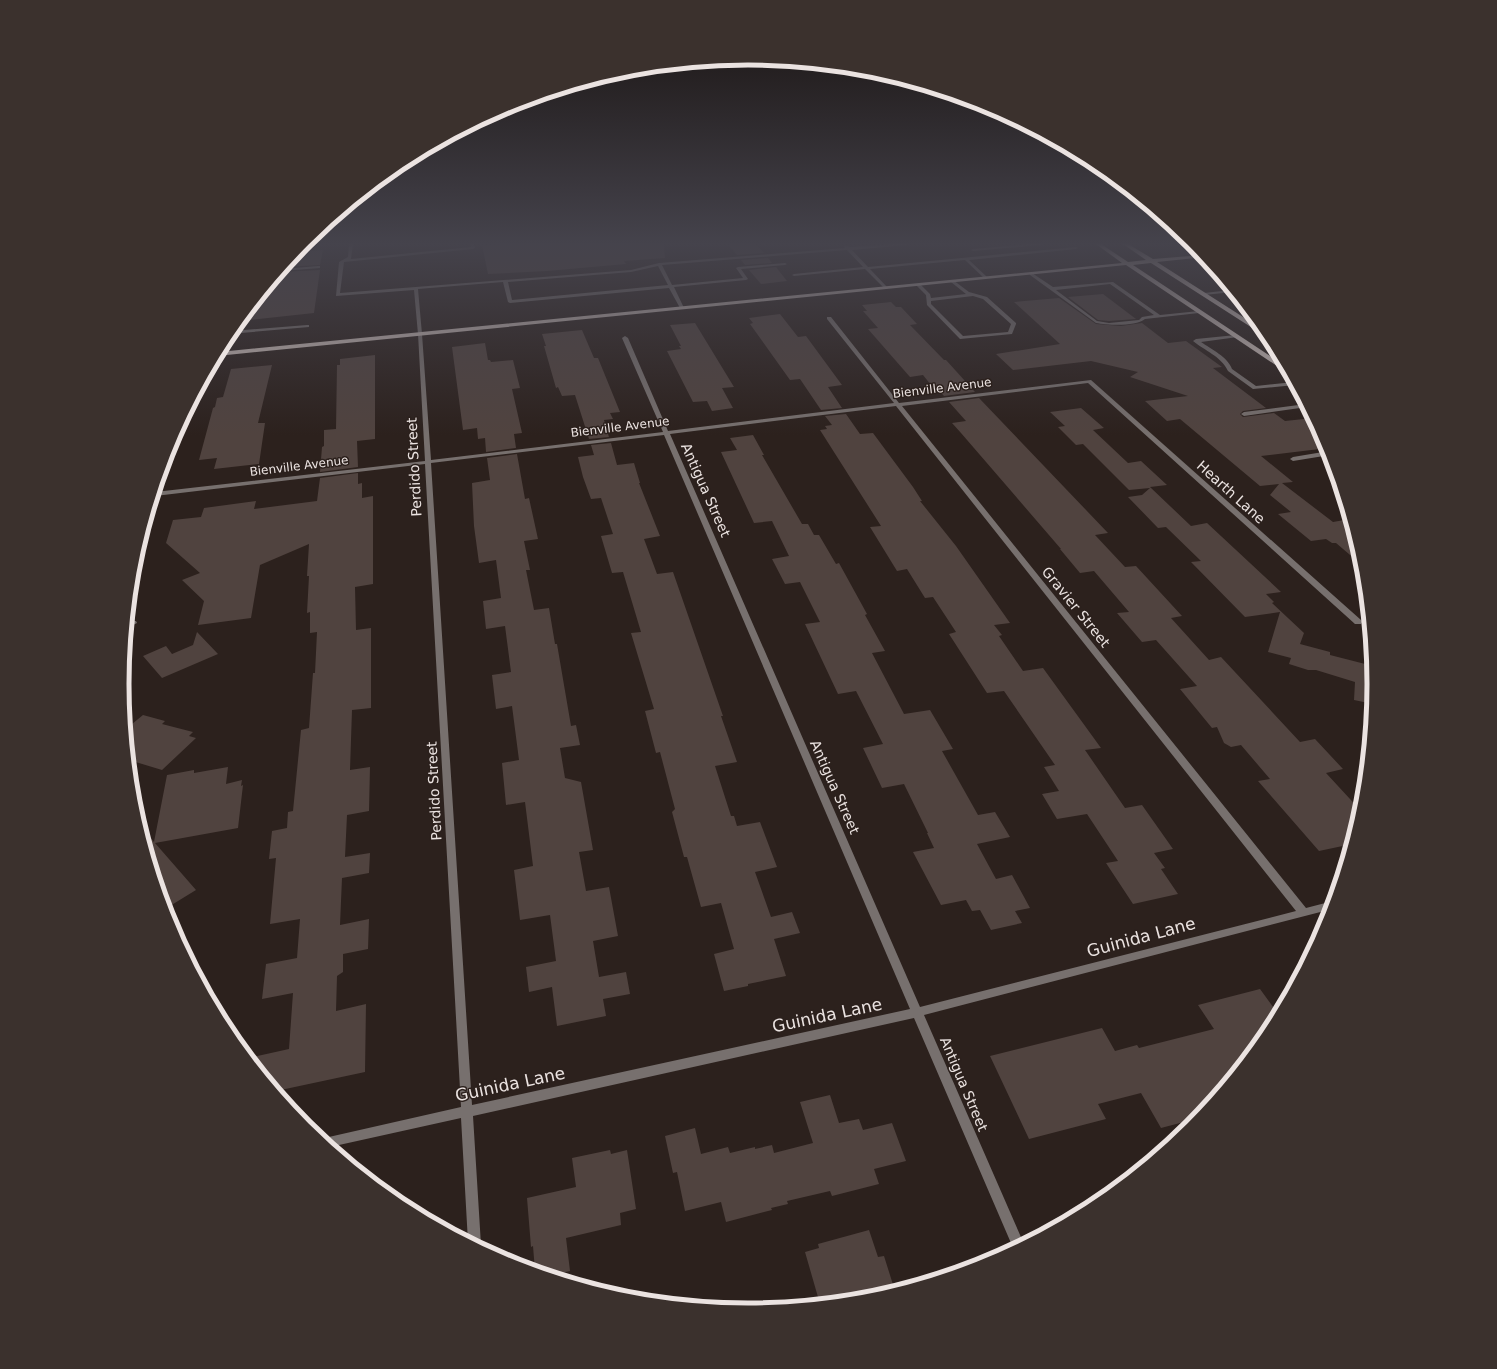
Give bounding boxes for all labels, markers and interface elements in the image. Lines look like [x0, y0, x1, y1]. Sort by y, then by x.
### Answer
street label: Bienville Avenue [892, 375, 992, 401]
street label: Bienville Avenue [570, 414, 670, 440]
street label: Perdido Street [403, 417, 425, 517]
street label: Antigua Street [678, 441, 734, 540]
street label: Bienville Avenue [249, 453, 349, 479]
street label: Hearth Lane [1194, 457, 1268, 527]
street label: Gravier Street [1039, 564, 1114, 651]
street label: Antigua Street [807, 738, 863, 837]
street label: Perdido Street [423, 741, 445, 841]
street label: Guinida Lane [1084, 913, 1198, 961]
street label: Guinida Lane [770, 994, 884, 1036]
street label: Antigua Street [937, 1034, 991, 1134]
street label: Guinida Lane [453, 1063, 567, 1105]

